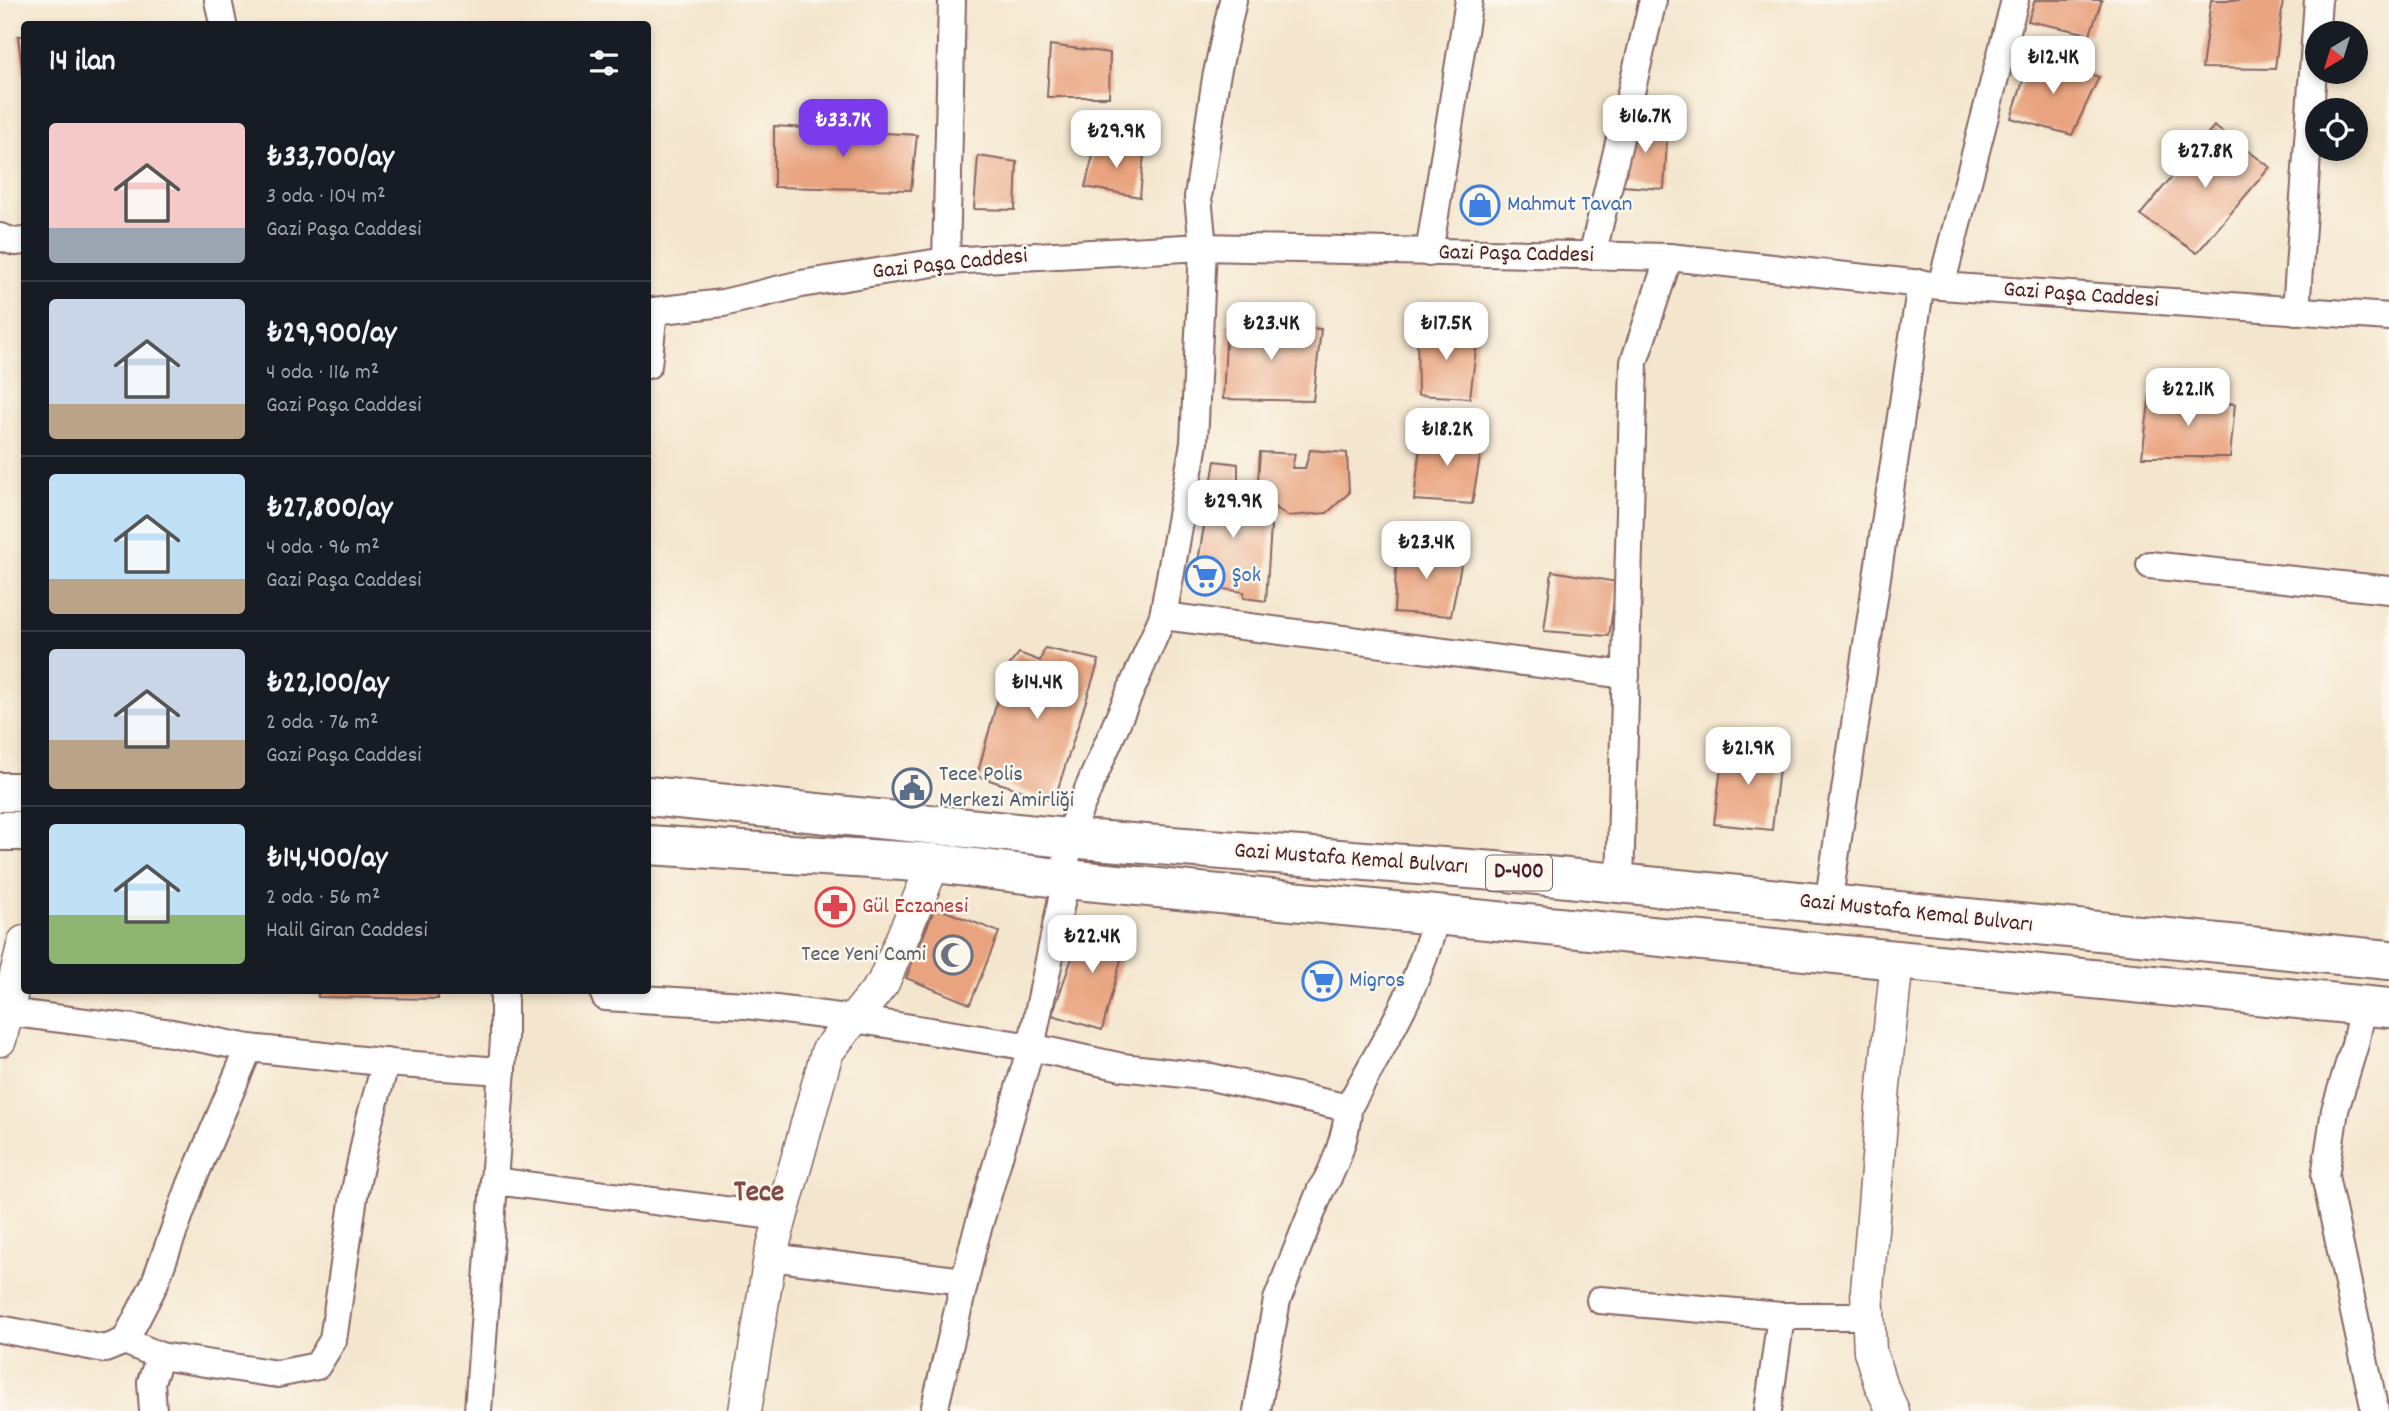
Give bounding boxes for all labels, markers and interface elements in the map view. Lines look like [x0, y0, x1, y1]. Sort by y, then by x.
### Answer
north arrow [2305, 21, 2368, 84]
map controls [2305, 21, 2368, 161]
pin: ₺12.4K [1996, 36, 2110, 96]
text: 14 ilan [49, 42, 115, 85]
text: ₺12.4K [2027, 42, 2079, 75]
icon: filters [585, 44, 623, 82]
pin: ₺16.7K [1588, 96, 1702, 155]
button: locate [2305, 98, 2368, 161]
pin: ₺33.7K [786, 100, 900, 159]
text: ₺16.7K [1619, 101, 1671, 134]
text: ₺33.7K [815, 105, 871, 138]
pin: ₺29.9K [1059, 110, 1173, 170]
text: ₺29.9K [1087, 116, 1145, 149]
pin: ₺27.8K [2148, 130, 2262, 190]
text: ₺27.8K [2177, 136, 2233, 169]
text: ₺33,700/ay [266, 138, 394, 181]
icon: home [105, 151, 189, 235]
text: 3 oda · 104 m² [266, 181, 386, 214]
shop icon: Mahmut Tavan [1459, 184, 1501, 226]
place label: Mahmut Tavan [1507, 189, 1632, 222]
text: Gazi Paşa Caddesi [266, 214, 422, 247]
street label: Gazi Paşa Caddesi [1438, 237, 1594, 273]
street label: Gazi Paşa Caddesi [871, 240, 1029, 290]
street label: Gazi Paşa Caddesi [2002, 274, 2160, 318]
pin: ₺23.4K [1214, 302, 1328, 362]
pin: ₺17.5K [1389, 302, 1503, 362]
text: ₺23.4K [1242, 308, 1300, 341]
text: ₺17.5K [1420, 308, 1472, 341]
text: ₺29,900/ay [266, 314, 396, 357]
icon: home [105, 327, 189, 411]
text: 4 oda · 116 m² [266, 357, 379, 390]
pin: ₺22.1K [2131, 368, 2245, 428]
text: ₺22.1K [2162, 374, 2214, 407]
text: Gazi Paşa Caddesi [266, 390, 422, 423]
pin: ₺18.2K [1390, 408, 1504, 468]
text: ₺18.2K [1421, 414, 1473, 447]
pin: ₺29.9K [1176, 480, 1290, 540]
text: ₺29.9K [1204, 486, 1262, 519]
text: ₺27,800/ay [266, 489, 393, 532]
icon: home [105, 502, 189, 586]
pin: ₺23.4K [1369, 522, 1483, 581]
text: ₺23.4K [1397, 527, 1455, 560]
text: 4 oda · 96 m² [266, 532, 380, 565]
supermarket icon: Şok [1184, 555, 1226, 597]
place label: Şok [1232, 560, 1261, 593]
text: Gazi Paşa Caddesi [266, 565, 422, 598]
pin: ₺14.4K [980, 662, 1094, 721]
text: ₺22,100/ay [266, 664, 389, 707]
text: ₺14.4K [1011, 667, 1063, 700]
icon: home [105, 677, 189, 761]
text: 2 oda · 76 m² [266, 707, 378, 740]
pin: ₺21.9K [1691, 728, 1805, 787]
text: ₺21.9K [1722, 733, 1774, 766]
text: Gazi Paşa Caddesi [266, 740, 422, 773]
place label: Tece Polis Merkezi Amirliği [939, 759, 1074, 818]
public building icon: Tece Polis Merkezi Amirliği [891, 767, 933, 809]
street label: Gazi Mustafa Kemal Bulvarı [1233, 835, 1469, 885]
text: ₺14,400/ay [266, 839, 387, 882]
icon: home [105, 852, 189, 936]
road number: D-400 [1486, 856, 1552, 890]
text: 2 oda · 56 m² [266, 882, 380, 915]
street label: Gazi Mustafa Kemal Bulvarı [1798, 885, 2034, 943]
pharmacy icon: Gül Eczanesi [814, 886, 856, 928]
place label: Gül Eczanesi [862, 891, 968, 924]
text: Halil Giran Caddesi [266, 915, 428, 948]
pin: ₺22.4K [1035, 916, 1149, 975]
text: ₺22.4K [1064, 921, 1120, 954]
mosque icon: Tece Yeni Cami [932, 934, 974, 976]
place label: Tece Yeni Cami [801, 939, 926, 972]
supermarket icon: Migros [1301, 960, 1343, 1002]
place label: Migros [1349, 965, 1405, 998]
district label: Tece [734, 1173, 784, 1216]

